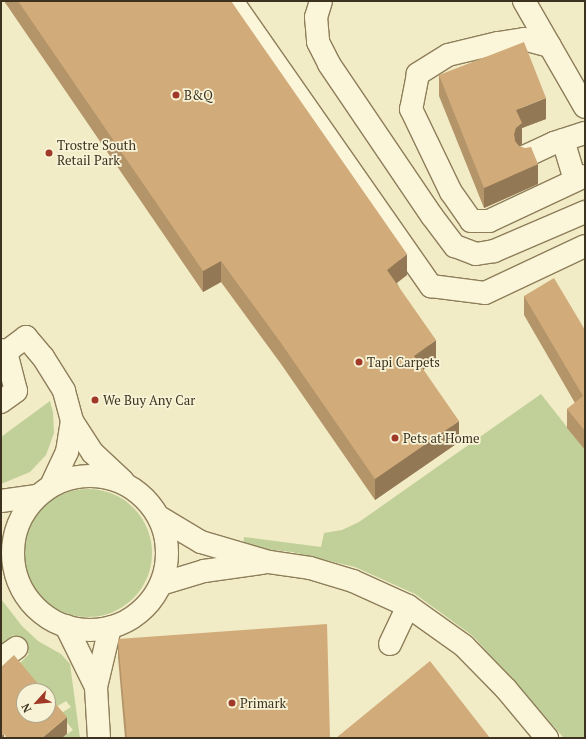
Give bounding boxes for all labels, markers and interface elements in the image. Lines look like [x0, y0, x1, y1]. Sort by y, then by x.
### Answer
place label: B&Q [184, 87, 213, 103]
marker: B&Q [171, 90, 181, 100]
place label: Trostre South Retail Park [57, 138, 136, 169]
marker: Trostre South Retail Park [44, 148, 54, 158]
place label: Tapi Carpets [367, 354, 440, 370]
marker: Tapi Carpets [354, 357, 364, 367]
place label: We Buy Any Car [103, 392, 195, 408]
marker: We Buy Any Car [90, 395, 100, 405]
place label: Pets at Home [403, 430, 479, 446]
marker: Pets at Home [390, 433, 400, 443]
north arrow [16, 683, 56, 723]
place label: Primark [240, 695, 286, 711]
marker: Primark [227, 698, 237, 708]
text: N [18, 701, 34, 715]

